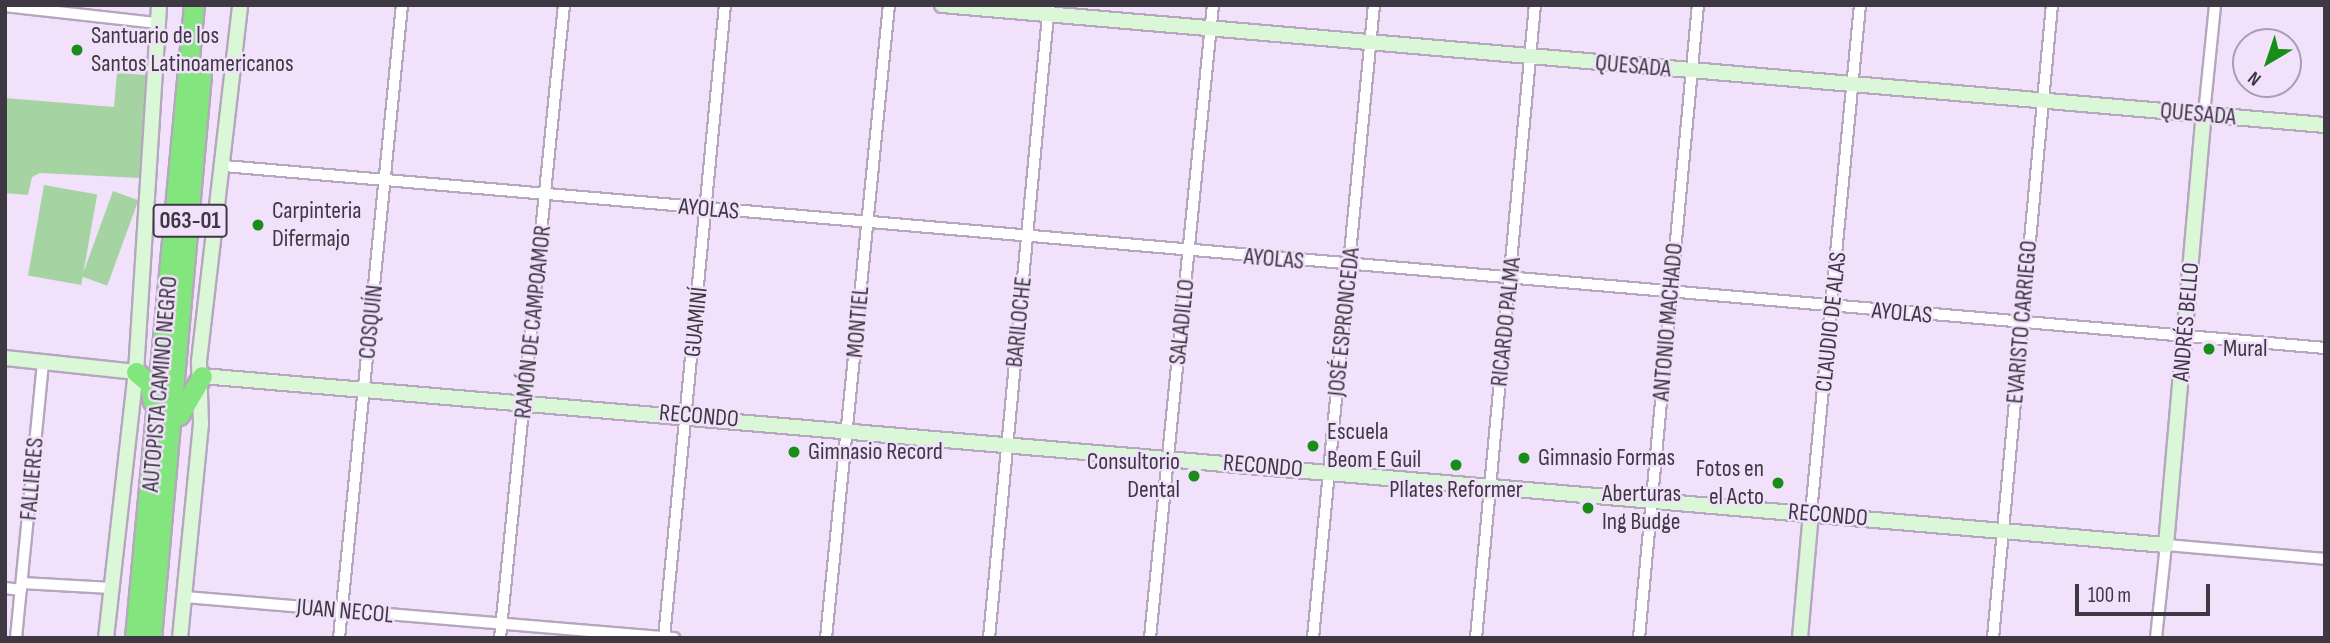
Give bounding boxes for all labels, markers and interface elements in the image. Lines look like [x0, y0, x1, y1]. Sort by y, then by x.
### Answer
place label: Santuario de los Santos Latinoamericanos [91, 22, 294, 78]
north arrow [2232, 28, 2302, 98]
marker: Santuario de los Santos Latinoamericanos [69, 42, 85, 58]
street label: QUESADA [1594, 48, 1672, 84]
text: N [2244, 66, 2266, 90]
street label: QUESADA [2159, 96, 2237, 132]
street label: AYOLAS [678, 192, 740, 226]
place label: Carpinteria Difermajo [272, 197, 362, 253]
road number: 063-01 [152, 202, 228, 241]
marker: Carpinteria Difermajo [250, 217, 266, 233]
street label: RAMÓN DE CAMPOAMOR [509, 224, 557, 420]
street label: EVARISTO CARRIEGO [2001, 239, 2043, 405]
street label: AYOLAS [1243, 242, 1305, 276]
street label: ANTONIO MACHADO [1647, 242, 1689, 402]
street label: JOSÉ ESPRONCEDA [1322, 246, 1366, 398]
street label: CLAUDIO DE ALAS [1809, 251, 1853, 393]
street label: RICARDO PALMA [1485, 256, 1527, 388]
street label: ANDRÉS BELLO [2166, 261, 2206, 383]
street label: AUTOPISTA CAMINO NEGRO [136, 275, 184, 493]
street label: BARILOCHE [1000, 275, 1038, 369]
street label: SALADILLO [1163, 278, 1201, 366]
street label: COSQUÍN [353, 284, 389, 360]
street label: MONTIEL [841, 285, 875, 359]
street label: GUAMINÍ [678, 286, 714, 358]
street label: AYOLAS [1871, 296, 1933, 330]
place label: Mural [2223, 335, 2267, 363]
marker: Mural [2201, 341, 2217, 357]
street label: RECONDO [658, 398, 740, 434]
place label: Escuela Beom E Guil [1327, 418, 1421, 474]
street label: FALLIERES [14, 436, 50, 522]
place label: Gimnasio Record [808, 438, 943, 466]
marker: Escuela Beom E Guil [1305, 438, 1321, 454]
marker: Gimnasio Record [786, 444, 802, 460]
place label: Gimnasio Formas [1538, 444, 1675, 472]
place label: Consultorio Dental [1087, 448, 1180, 504]
street label: RECONDO [1222, 448, 1304, 484]
marker: Gimnasio Formas [1516, 450, 1532, 466]
place label: Fotos en el Acto [1696, 455, 1764, 511]
marker: PIlates Reformer [1448, 457, 1464, 473]
marker: Consultorio Dental [1186, 468, 1202, 484]
marker: Fotos en el Acto [1770, 475, 1786, 491]
place label: PIlates Reformer [1389, 476, 1523, 504]
place label: Aberturas Ing Budge [1602, 480, 1681, 536]
street label: RECONDO [1787, 497, 1869, 533]
marker: Aberturas Ing Budge [1580, 500, 1596, 516]
scale bar [2078, 570, 2213, 614]
text: 100 m [2088, 583, 2131, 608]
street label: JUAN NECOL [295, 592, 395, 630]

